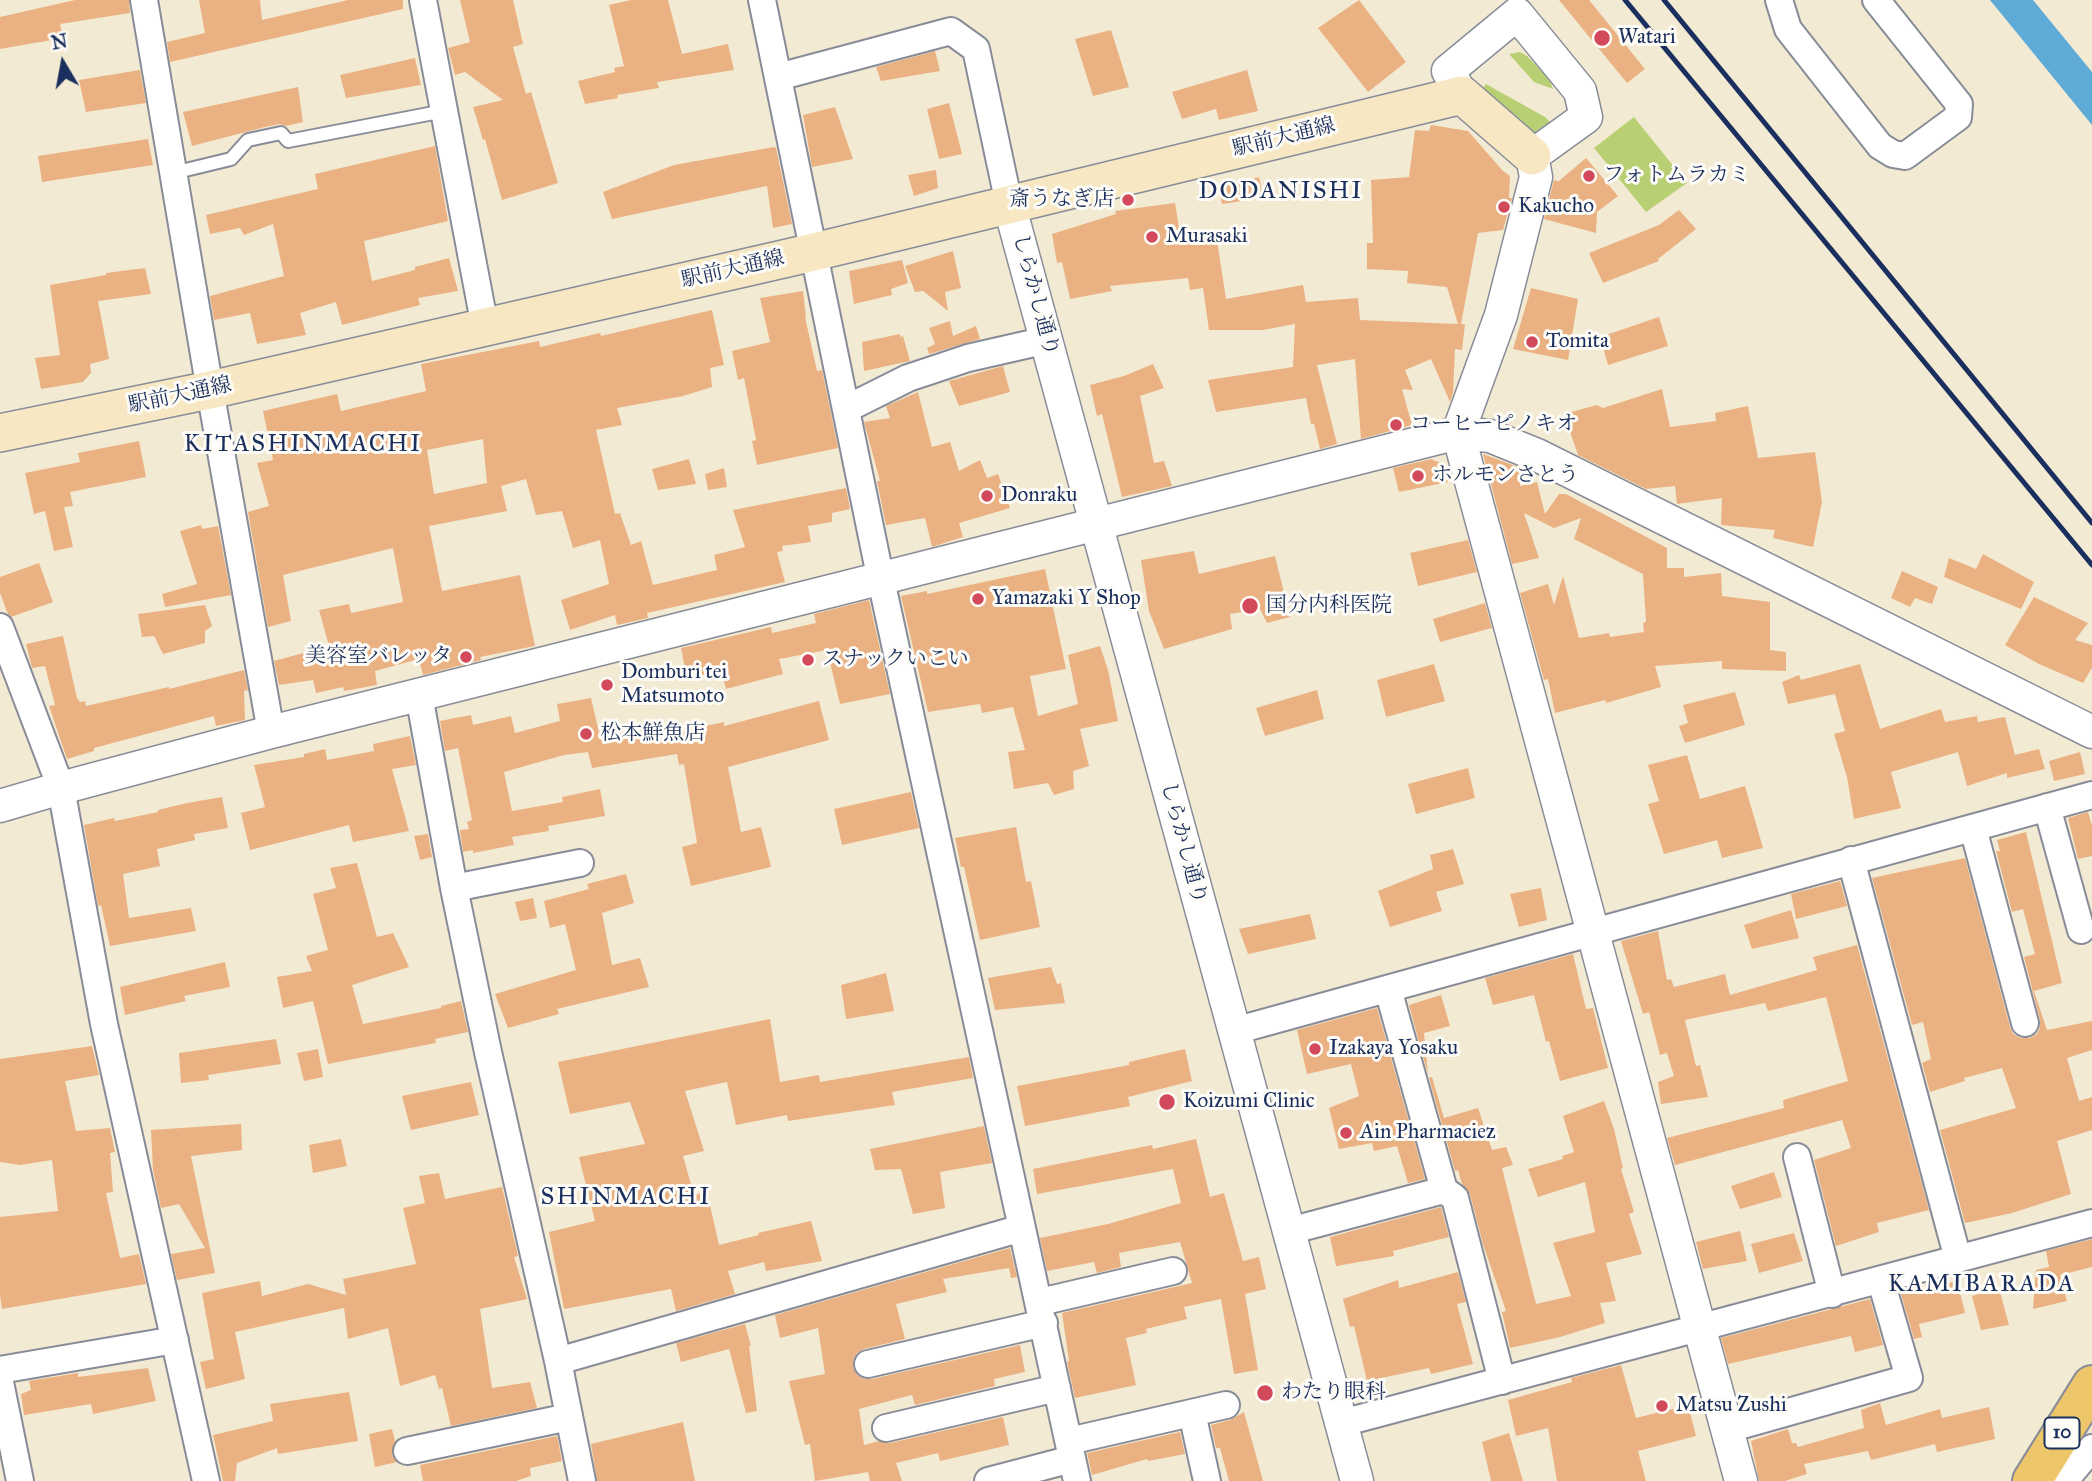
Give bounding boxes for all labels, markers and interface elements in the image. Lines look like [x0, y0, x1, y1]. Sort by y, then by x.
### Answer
place label: Watari [1618, 25, 1676, 51]
north arrow [28, 28, 98, 98]
marker: Watari [1592, 28, 1612, 48]
text: N [49, 29, 69, 55]
street label: 駅前大通線 [1230, 113, 1338, 163]
place label: フォトムラカミ [1603, 163, 1750, 189]
marker: フォトムラカミ [1581, 168, 1597, 184]
district label: DODANISHI [1200, 178, 1362, 206]
place label: 斎うなぎ店 [1009, 187, 1114, 213]
marker: 斎うなぎ店 [1120, 192, 1136, 208]
place label: Kakucho [1518, 194, 1594, 220]
marker: Kakucho [1496, 199, 1512, 215]
place label: Murasaki [1166, 224, 1247, 250]
marker: Murasaki [1144, 229, 1160, 245]
street label: しらかし通り [1007, 231, 1063, 359]
street label: 駅前大通線 [679, 246, 787, 294]
place label: Tomita [1546, 329, 1609, 355]
marker: Tomita [1524, 334, 1540, 350]
street label: 駅前大通線 [126, 373, 234, 419]
place label: コーヒーピノキオ [1410, 412, 1577, 438]
marker: コーヒーピノキオ [1388, 417, 1404, 433]
district label: KITASHINMACHI [185, 431, 421, 459]
place label: ホルモンさとう [1432, 463, 1579, 489]
marker: ホルモンさとう [1410, 468, 1426, 484]
place label: Donraku [1001, 483, 1077, 509]
marker: Donraku [979, 488, 995, 504]
place label: Yamazaki Y Shop [992, 586, 1141, 612]
marker: Yamazaki Y Shop [970, 591, 986, 607]
place label: 国分内科医院 [1266, 593, 1392, 619]
marker: 国分内科医院 [1240, 596, 1260, 616]
place label: 美容室バレッタ [305, 644, 452, 670]
place label: スナックいこい [822, 647, 969, 673]
marker: 美容室バレッタ [458, 649, 474, 665]
marker: スナックいこい [800, 652, 816, 668]
place label: Domburi tei Matsumoto [621, 660, 727, 710]
marker: Domburi tei Matsumoto [599, 677, 615, 693]
place label: 松本鮮魚店 [600, 721, 705, 747]
marker: 松本鮮魚店 [578, 726, 594, 742]
street label: しらかし通り [1155, 779, 1211, 907]
place label: Izakaya Yosaku [1329, 1036, 1458, 1062]
marker: Izakaya Yosaku [1307, 1041, 1323, 1057]
place label: Koizumi Clinic [1183, 1089, 1315, 1115]
marker: Koizumi Clinic [1157, 1092, 1177, 1112]
place label: Ain Pharmaciez [1360, 1120, 1496, 1146]
marker: Ain Pharmaciez [1338, 1125, 1354, 1141]
district label: SHINMACHI [542, 1184, 710, 1212]
district label: KAMIBARADA [1889, 1271, 2075, 1299]
place label: わたり眼科 [1281, 1380, 1386, 1406]
marker: わたり眼科 [1255, 1383, 1275, 1403]
place label: Matsu Zushi [1676, 1393, 1787, 1419]
marker: Matsu Zushi [1654, 1398, 1670, 1414]
road number: 10 [2044, 1418, 2080, 1448]

